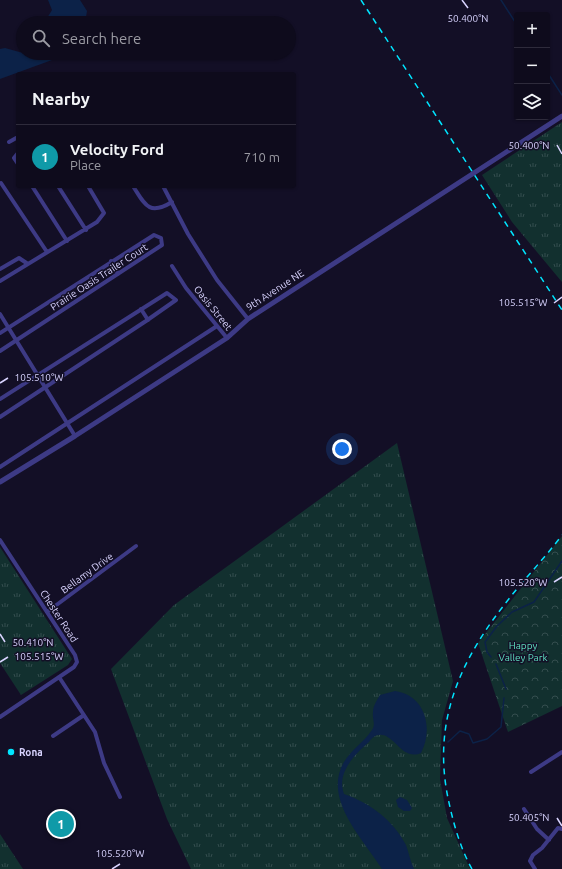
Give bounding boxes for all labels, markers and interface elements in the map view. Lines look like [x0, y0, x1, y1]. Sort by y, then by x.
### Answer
map controls [514, 12, 550, 120]
button: + [514, 12, 550, 48]
text: 50.400°N [447, 13, 489, 24]
search box [16, 16, 296, 60]
icon: search [30, 27, 52, 49]
text: Search here [62, 30, 141, 47]
button: − [514, 48, 550, 84]
button: layers [514, 84, 550, 120]
text: Nearby [32, 89, 90, 108]
text: 50.400°N [508, 140, 550, 151]
text: Velocity Ford [70, 141, 164, 158]
text: 1 [41, 150, 49, 164]
text: 710 m [244, 150, 280, 164]
text: Place [70, 158, 101, 172]
street label: Prairie Oasis Trailer Court [48, 241, 150, 313]
street label: 9th Avenue NE [244, 267, 306, 313]
street label: Oasis Street [192, 283, 234, 333]
text: 105.515°W [499, 297, 547, 308]
text: 105.510°W [15, 372, 63, 383]
your location [332, 439, 352, 459]
street label: Bellamy Drive [59, 550, 115, 596]
text: 105.520°W [499, 577, 547, 588]
street label: Chester Road [38, 588, 80, 644]
text: 50.410°N [12, 637, 54, 648]
park label: Happy Valley Park [498, 640, 548, 663]
text: 105.515°W [15, 651, 63, 662]
marker: Rona [6, 747, 16, 757]
place label: Rona [19, 747, 43, 758]
pin: 1 [48, 809, 74, 839]
text: 50.405°N [508, 812, 550, 823]
text: 105.520°W [96, 848, 144, 859]

